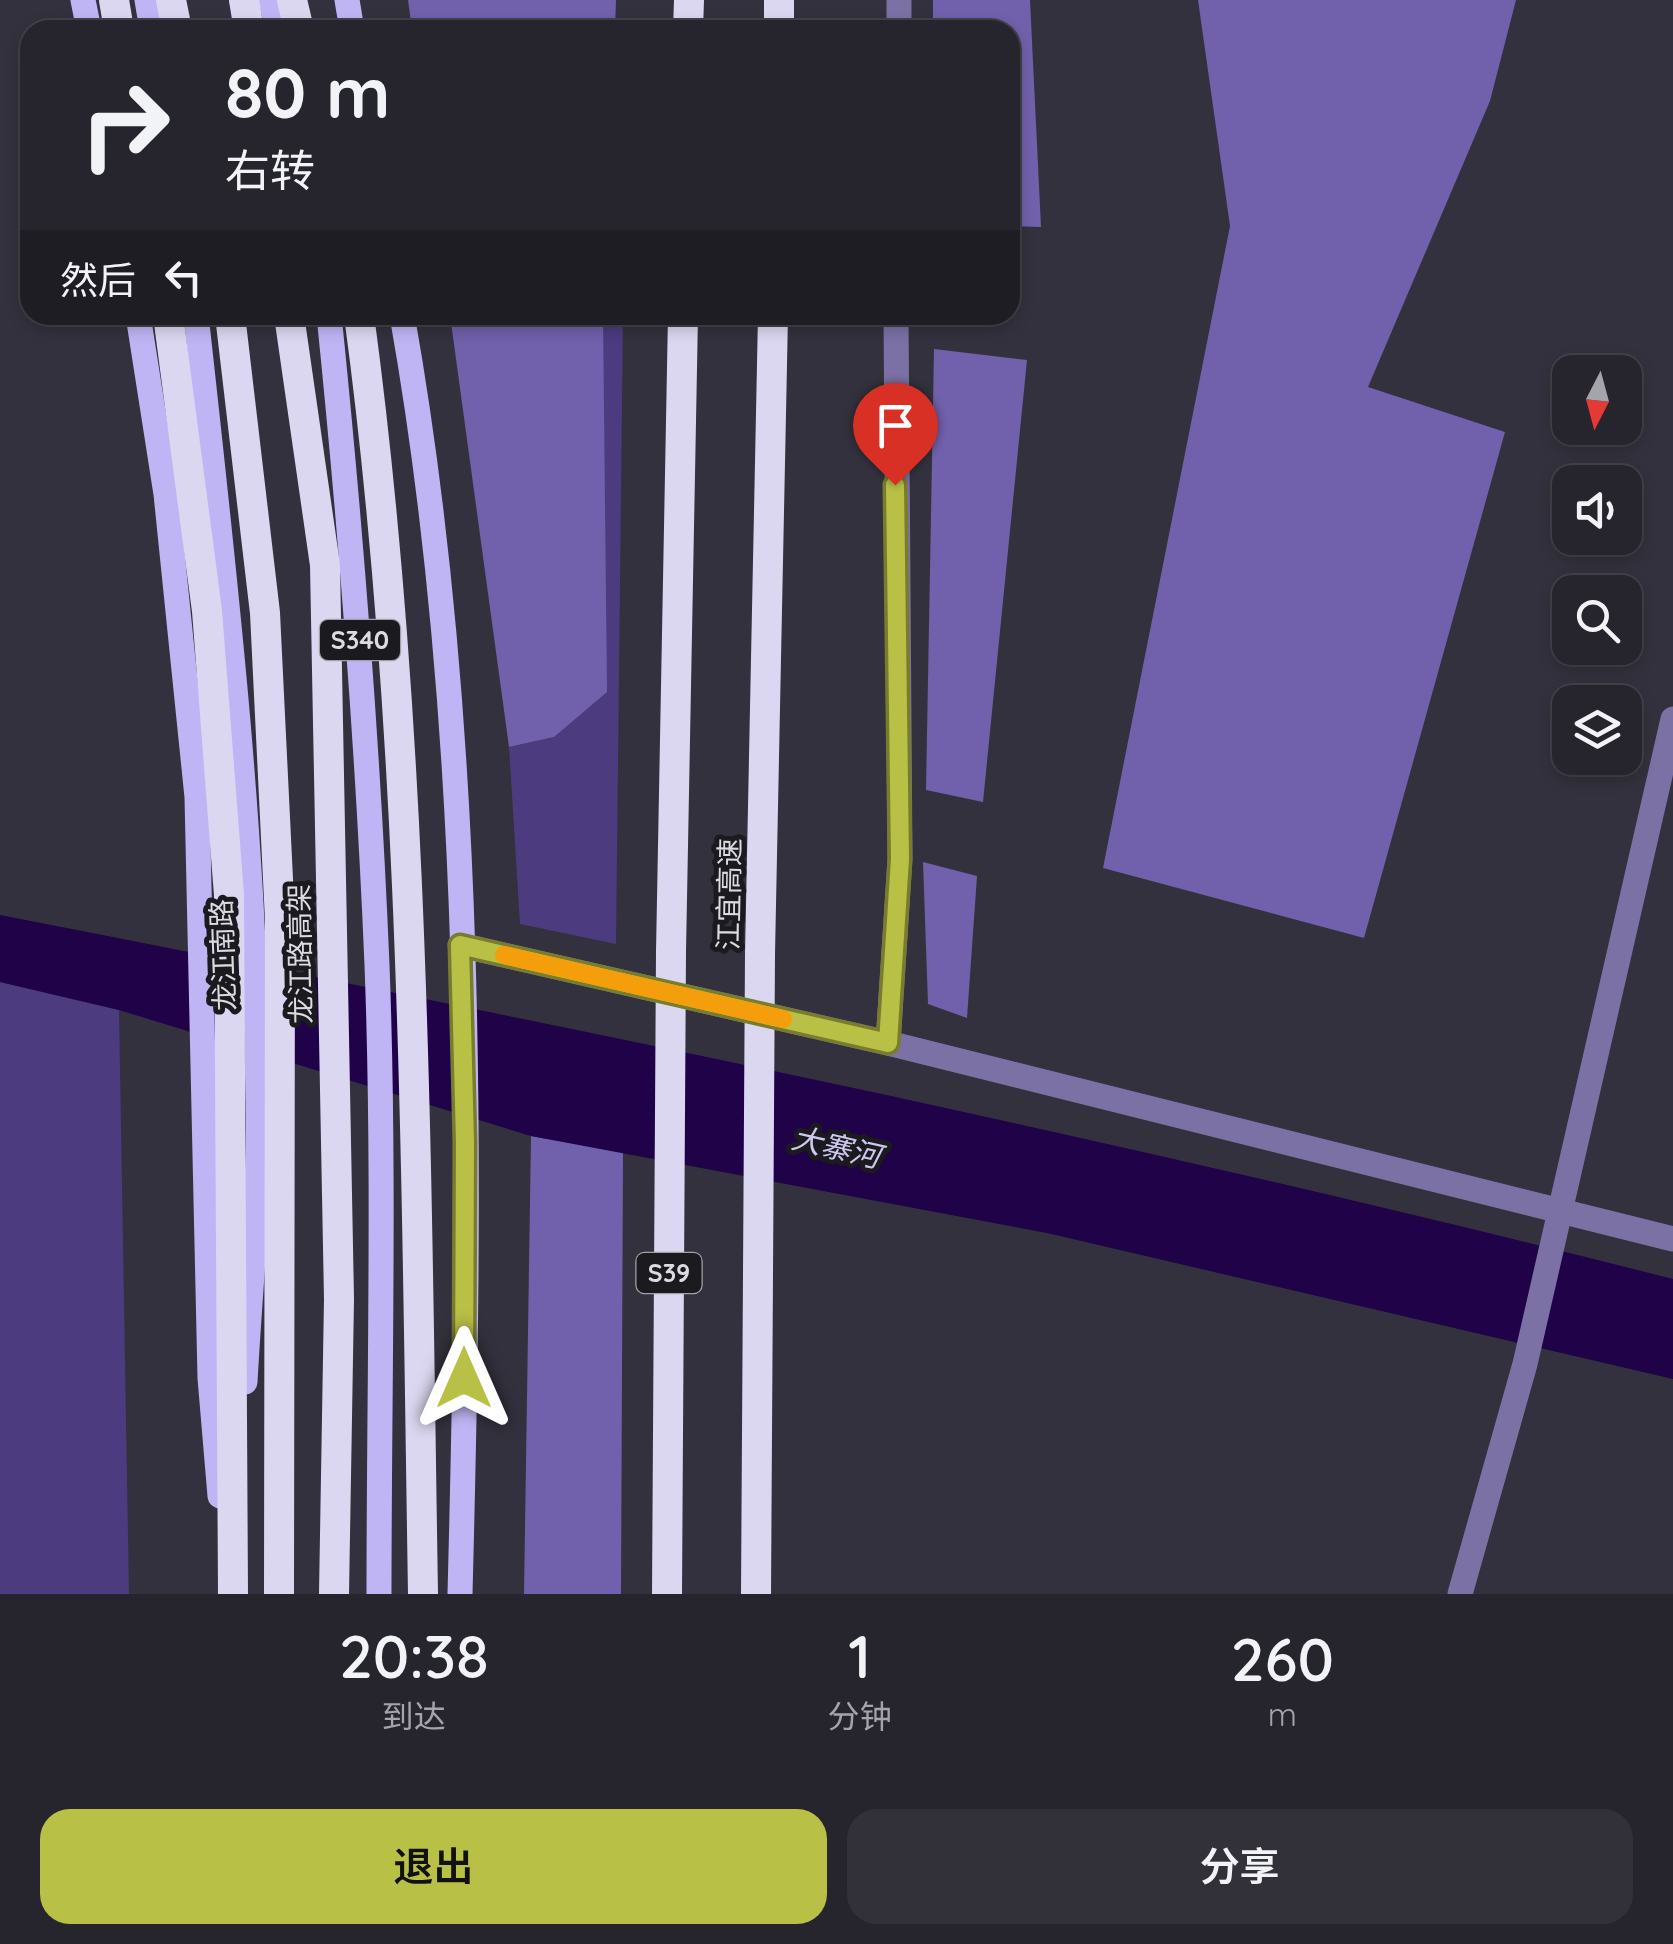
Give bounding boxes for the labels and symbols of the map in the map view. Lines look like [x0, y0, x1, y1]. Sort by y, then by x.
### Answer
north arrow [1552, 355, 1642, 445]
pin [853, 383, 938, 486]
road number: S340 [320, 620, 400, 660]
street label: 江宜高速 [710, 838, 747, 950]
street label: 龙江路高架 [281, 884, 318, 1024]
street label: 龙江南路 [203, 898, 242, 1012]
water label: 大寨河 [788, 1118, 889, 1177]
road number: S39 [636, 1253, 702, 1293]
position arrow [412, 1326, 516, 1430]

